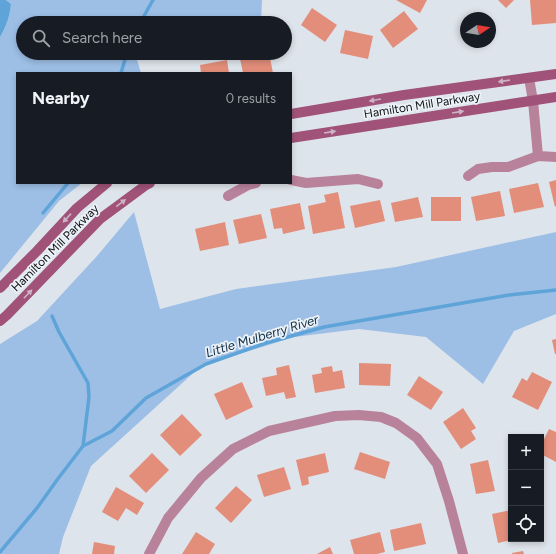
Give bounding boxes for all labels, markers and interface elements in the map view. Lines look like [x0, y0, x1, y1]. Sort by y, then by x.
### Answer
north arrow [460, 12, 496, 48]
search box [16, 16, 292, 60]
icon: search [30, 27, 52, 49]
text: Search here [62, 29, 142, 47]
one-way arrow [497, 78, 510, 84]
text: Nearby [32, 88, 90, 108]
street label: Hamilton Mill Parkway [363, 89, 482, 121]
text: 0 results [226, 91, 276, 106]
one-way arrow [369, 97, 381, 103]
one-way arrow [452, 109, 464, 115]
one-way arrow [323, 129, 336, 135]
one-way arrow [116, 199, 127, 208]
street label: Hamilton Mill Parkway [9, 201, 102, 294]
one-way arrow [63, 213, 72, 224]
one-way arrow [23, 289, 33, 299]
water label: Little Mulberry River [204, 312, 321, 360]
map controls [508, 434, 544, 542]
button: + [508, 434, 544, 470]
button: − [508, 470, 544, 506]
button: locate [508, 506, 544, 542]

